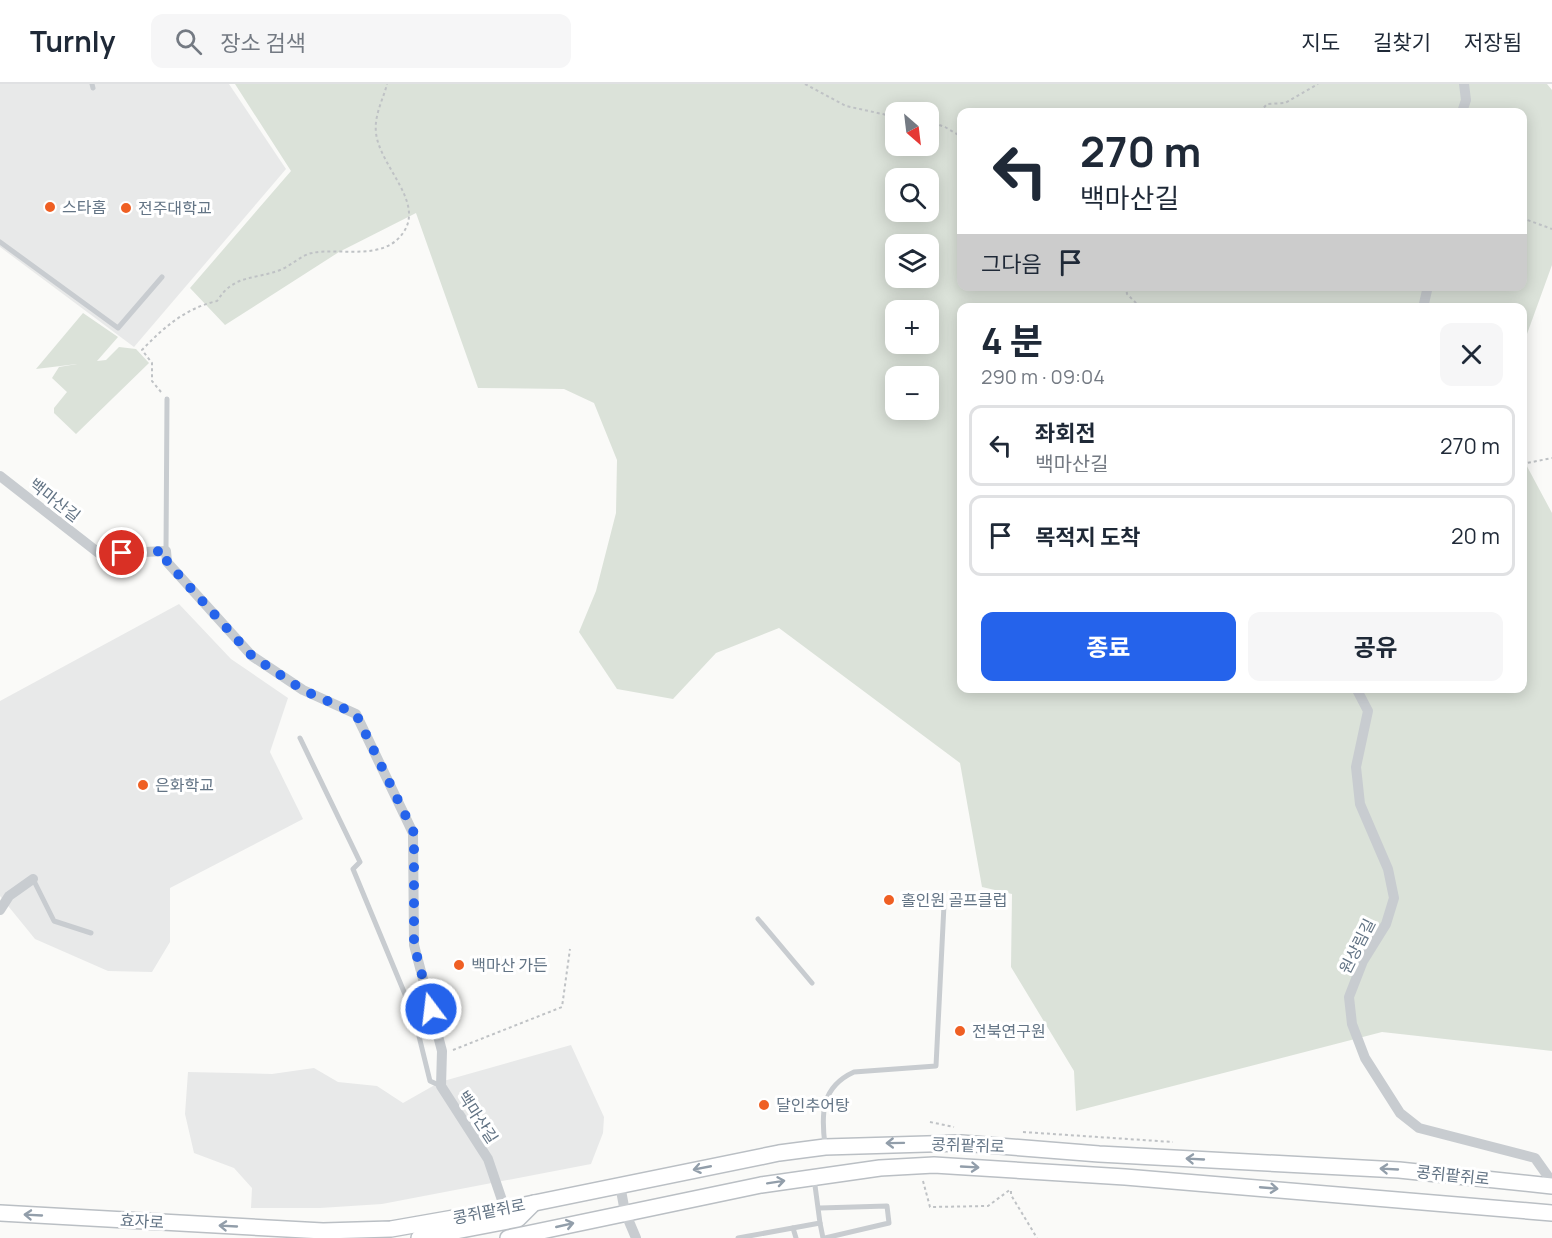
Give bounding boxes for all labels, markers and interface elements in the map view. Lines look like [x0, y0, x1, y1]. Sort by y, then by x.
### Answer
search box [151, 14, 571, 68]
text: Turnly [30, 22, 115, 60]
icon: search [172, 25, 205, 58]
text: 장소 검색 [220, 28, 306, 58]
text: 지도 [1301, 28, 1340, 56]
text: 길찾기 [1373, 28, 1431, 56]
text: 저장됨 [1464, 28, 1522, 56]
north arrow [885, 102, 939, 156]
map controls [885, 102, 939, 420]
text: 270 m [1080, 122, 1201, 180]
icon: left [981, 132, 1059, 210]
button: search [885, 168, 939, 222]
text: 백마산길 [1080, 179, 1179, 216]
place label: 스타홈 [62, 196, 106, 218]
place label: 전주대학교 [138, 197, 212, 219]
marker: 스타홈 [43, 200, 57, 214]
marker: 전주대학교 [119, 201, 133, 215]
button: layers [885, 234, 939, 288]
icon: arrive [1054, 246, 1087, 279]
text: 그다음 [981, 249, 1042, 279]
button: + [885, 300, 939, 354]
text: 4 분 [981, 316, 1043, 365]
button: close [1440, 323, 1503, 386]
text: 290 m · 09:04 [981, 363, 1105, 390]
button: − [885, 366, 939, 420]
text: 좌회전 [1035, 418, 1096, 448]
icon: left [984, 429, 1017, 462]
text: 270 m [1440, 431, 1500, 461]
text: 백마산길 [1035, 450, 1109, 477]
street label: 백마산길 [25, 473, 85, 527]
icon: arrive [984, 519, 1017, 552]
text: 20 m [1451, 521, 1500, 551]
text: 목적지 도착 [1035, 522, 1141, 552]
pin [96, 527, 147, 578]
icon: arrive [105, 536, 138, 569]
button: 종료 [981, 612, 1236, 681]
button: 공유 [1248, 612, 1503, 681]
place label: 은화학교 [155, 774, 214, 796]
marker: 은화학교 [136, 778, 150, 792]
place label: 홀인원 골프클럽 [901, 889, 1007, 911]
marker: 홀인원 골프클럽 [882, 893, 896, 907]
street label: 원상림길 [1334, 915, 1380, 977]
place label: 백마산 가든 [471, 954, 548, 976]
marker: 백마산 가든 [452, 958, 466, 972]
position arrow [399, 977, 463, 1041]
place label: 전북연구원 [972, 1020, 1046, 1042]
marker: 전북연구원 [953, 1024, 967, 1038]
street label: 백마산길 [453, 1086, 503, 1148]
place label: 달인추어탕 [776, 1094, 850, 1116]
marker: 달인추어탕 [757, 1098, 771, 1112]
street label: 콩쥐팥쥐로 [931, 1133, 1005, 1157]
one-way arrow [886, 1138, 906, 1149]
one-way arrow [1185, 1153, 1205, 1164]
street label: 콩쥐팥쥐로 [1415, 1160, 1491, 1190]
one-way arrow [960, 1162, 980, 1173]
one-way arrow [693, 1163, 713, 1174]
one-way arrow [1380, 1164, 1400, 1175]
one-way arrow [766, 1177, 786, 1188]
one-way arrow [1259, 1183, 1279, 1194]
street label: 콩쥐팥쥐로 [451, 1193, 527, 1229]
one-way arrow [23, 1209, 43, 1220]
street label: 효자로 [119, 1209, 165, 1233]
one-way arrow [555, 1219, 574, 1231]
one-way arrow [218, 1220, 238, 1231]

